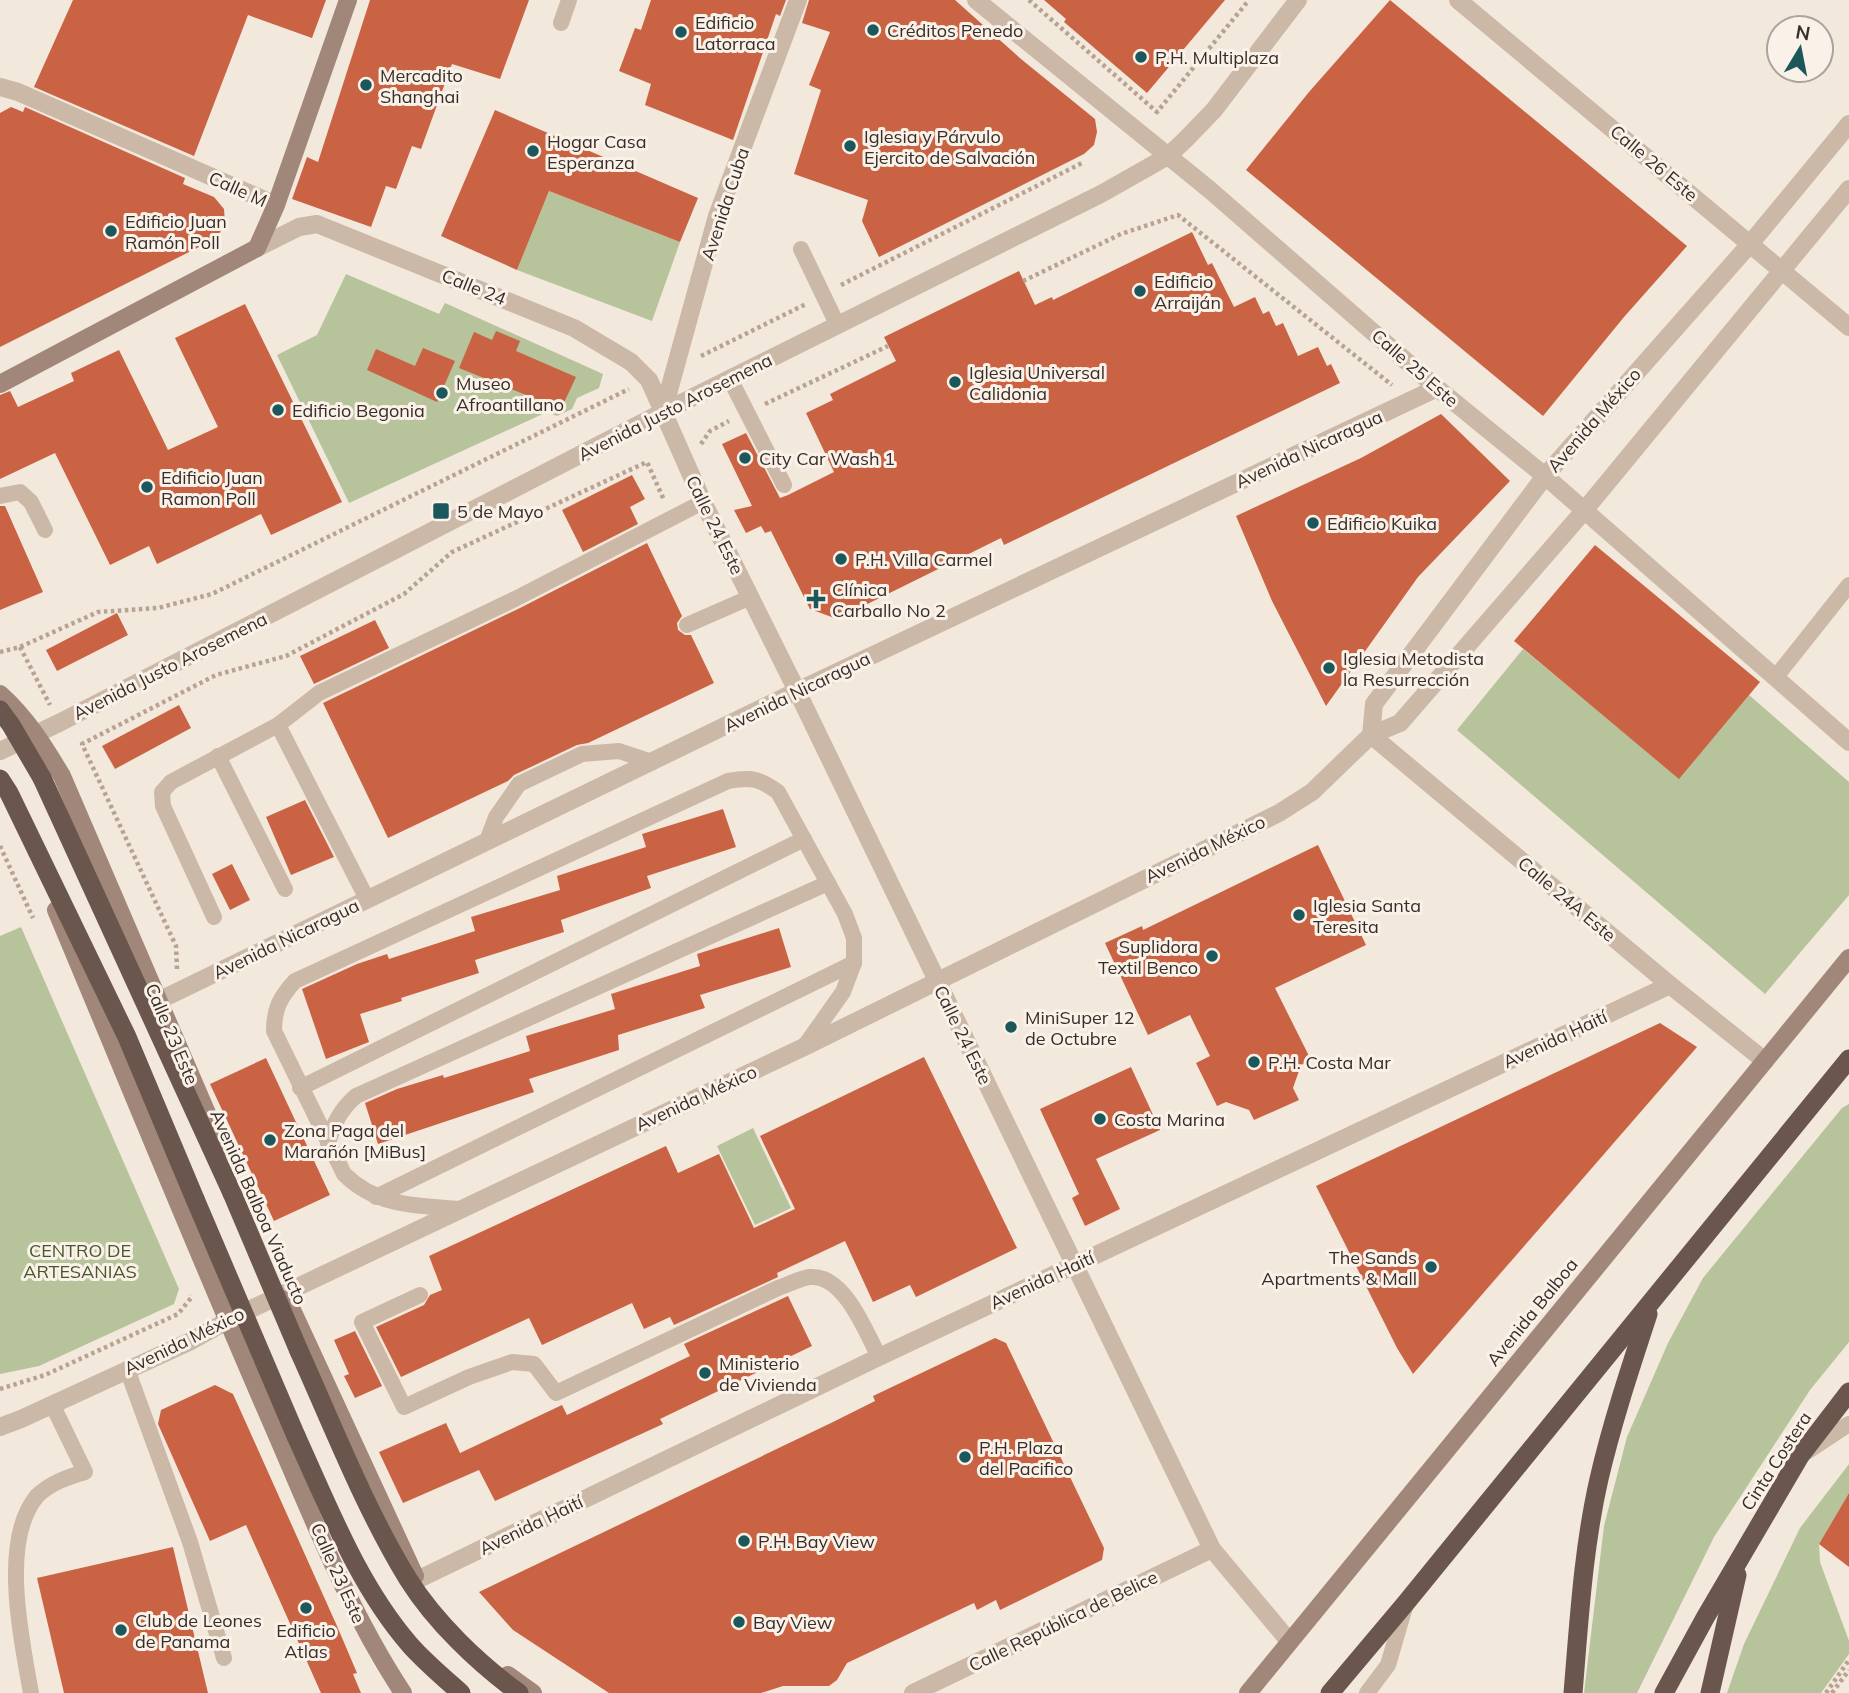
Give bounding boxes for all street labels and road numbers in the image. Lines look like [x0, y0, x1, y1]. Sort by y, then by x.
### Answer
street label: Calle 26 Este [1605, 120, 1703, 206]
street label: Avenida Cuba [696, 145, 754, 263]
street label: Calle M [205, 166, 271, 212]
street label: Calle 24 [438, 264, 510, 310]
street label: Calle 25 Este [1367, 324, 1463, 412]
street label: Avenida Justo Arosemena [574, 348, 776, 466]
street label: Avenida México [1542, 363, 1646, 477]
street label: Avenida Nicaragua [1232, 405, 1386, 493]
street label: Calle 24 Este [681, 472, 749, 578]
street label: Avenida Justo Arosemena [69, 607, 271, 725]
street label: Avenida Nicaragua [720, 647, 874, 737]
street label: Avenida México [1141, 810, 1269, 888]
street label: Calle 24A Este [1513, 851, 1621, 947]
street label: Avenida Nicaragua [209, 894, 363, 984]
street label: Calle 23 Este [140, 980, 204, 1088]
street label: Calle 24 Este [929, 982, 997, 1088]
street label: Avenida Haití [1499, 1004, 1612, 1073]
street label: Avenida México [632, 1060, 760, 1136]
street label: Avenida Balboa Viaducto [206, 1106, 312, 1308]
street label: Avenida Haití [986, 1245, 1099, 1314]
street label: Avenida Balboa [1481, 1253, 1583, 1371]
street label: Avenida México [120, 1302, 248, 1380]
street label: Cinta Costera [1736, 1407, 1816, 1515]
street label: Avenida Haití [475, 1489, 588, 1560]
street label: Calle 23 Este [306, 1519, 370, 1627]
street label: Calle República de Belice [965, 1565, 1161, 1677]

